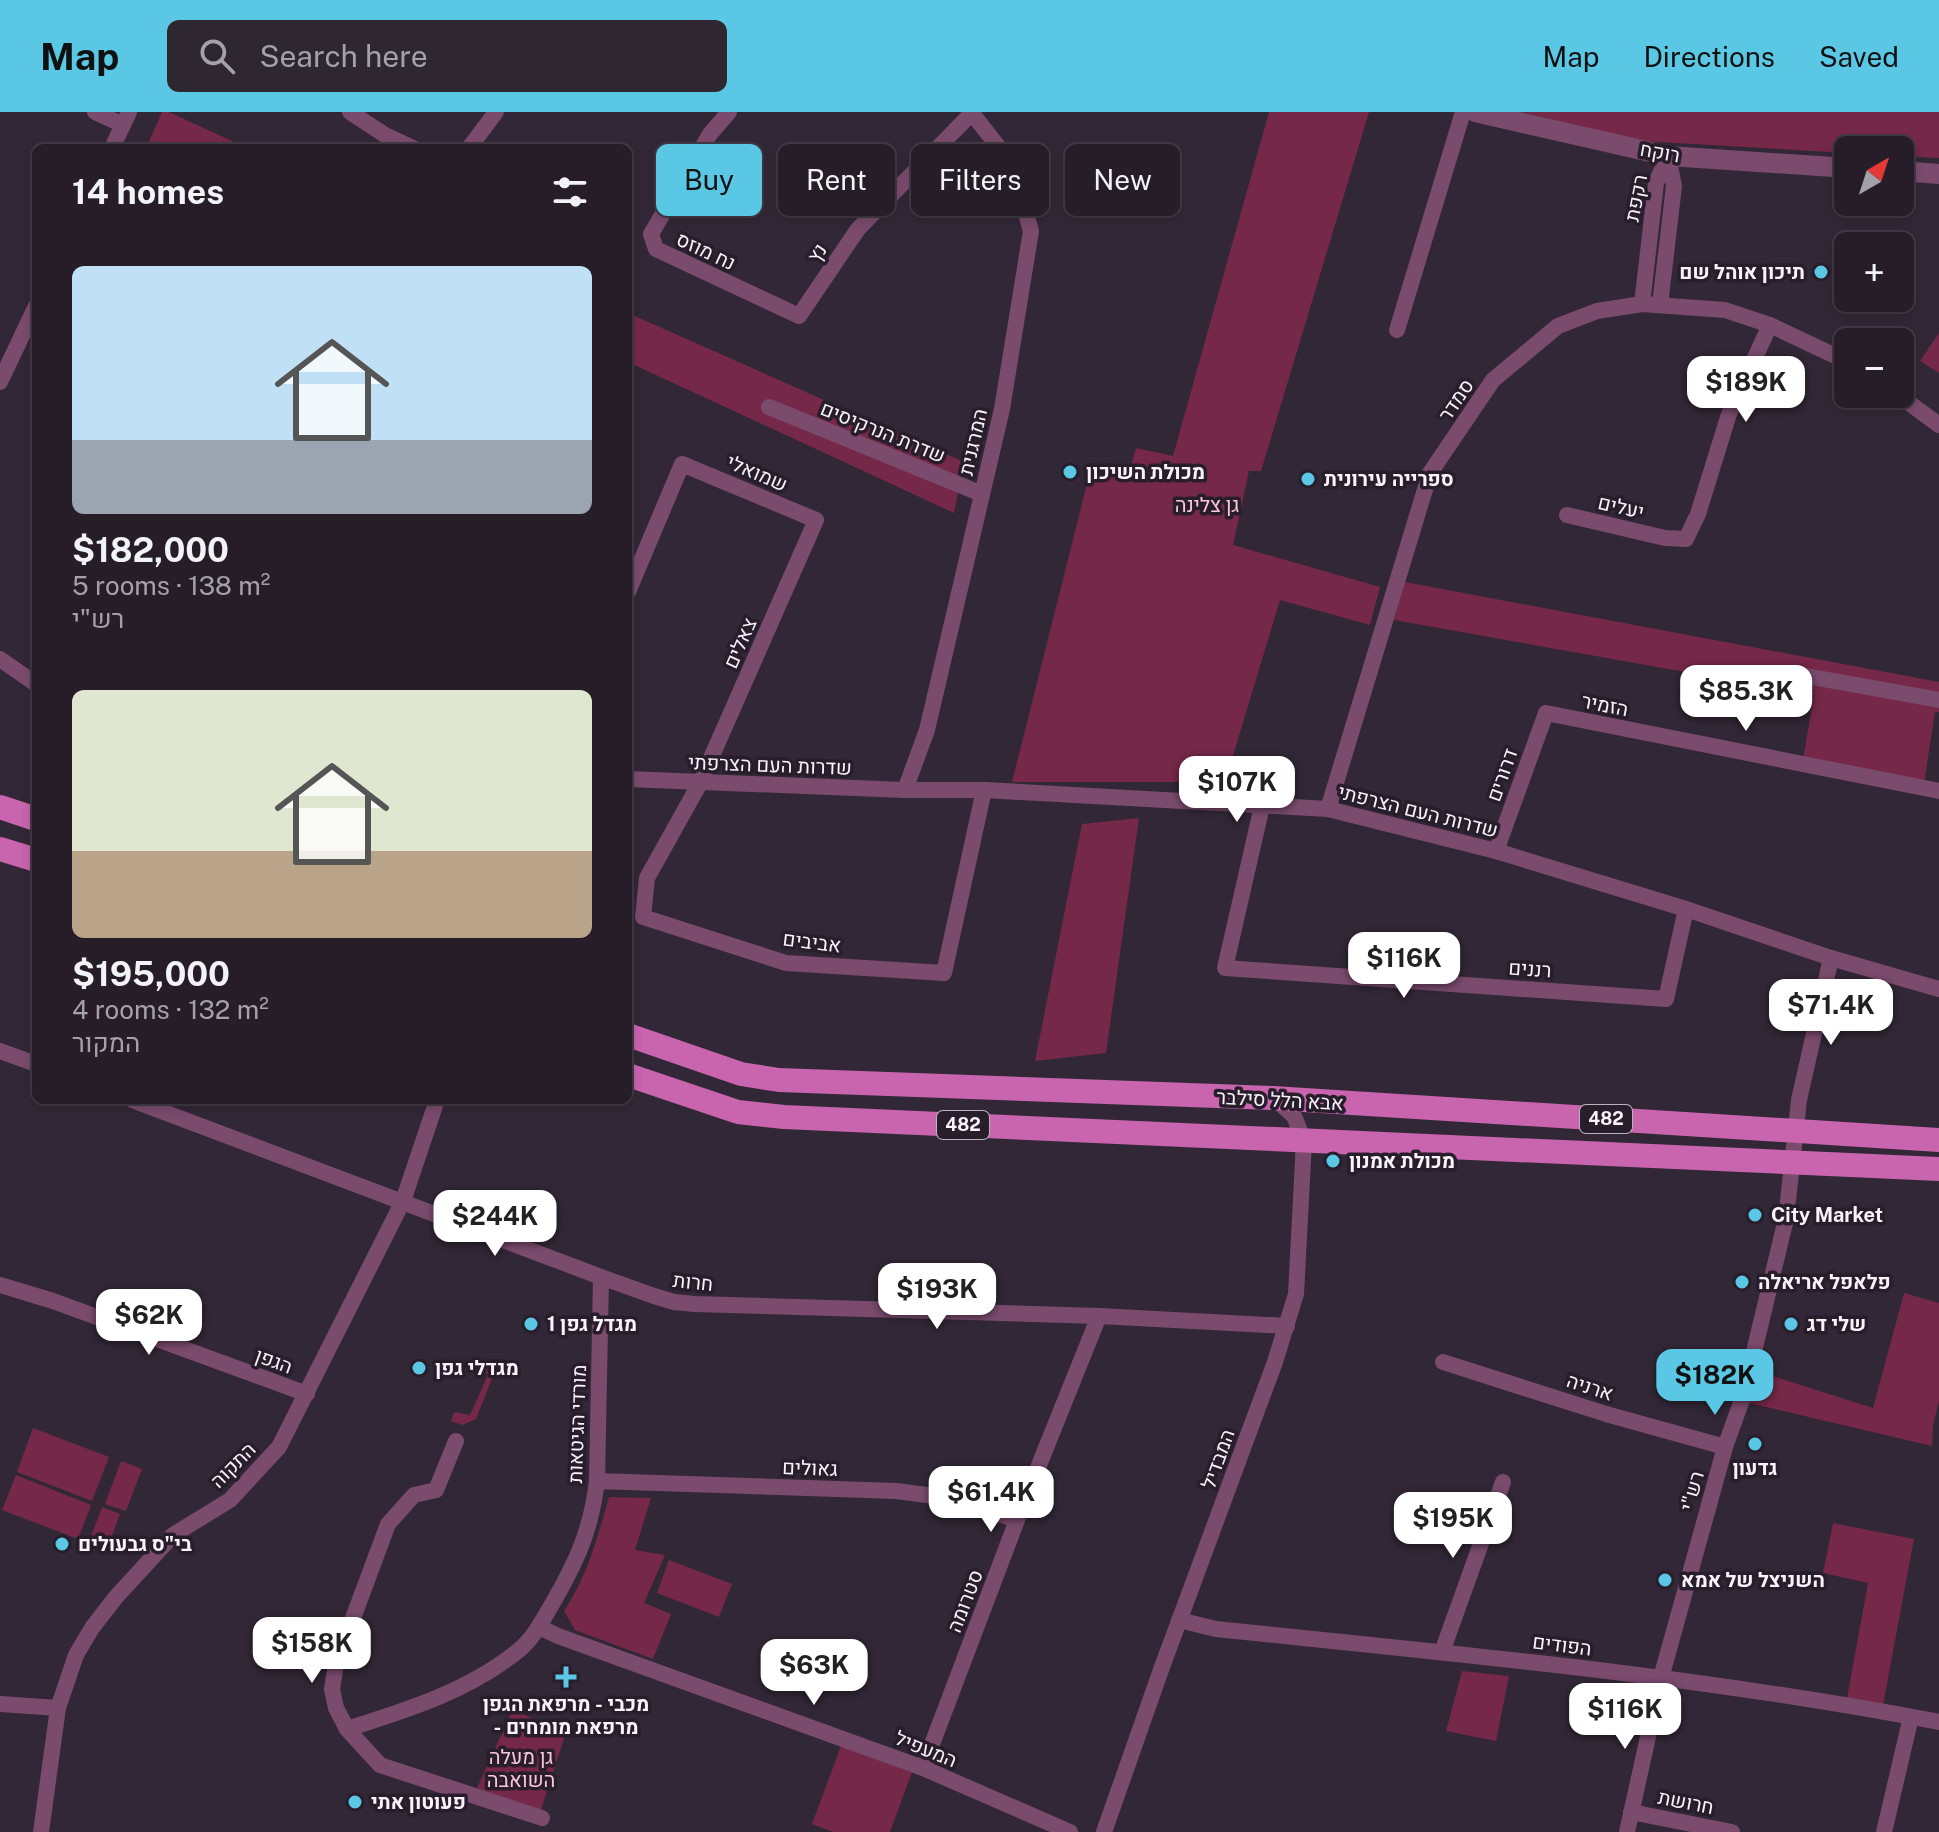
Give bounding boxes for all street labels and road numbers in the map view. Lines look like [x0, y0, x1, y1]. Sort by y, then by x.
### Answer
street label: רוקח [1638, 137, 1682, 167]
street label: רקפת [1620, 173, 1652, 223]
street label: נח מוזס [673, 227, 739, 275]
street label: נץ [802, 239, 832, 267]
street label: סמדר [1433, 374, 1479, 426]
street label: שדרת הנרקיסים [817, 396, 949, 468]
street label: המרגנית [954, 406, 992, 478]
street label: שמואלי [723, 450, 791, 496]
street label: יעלים [1596, 490, 1646, 524]
street label: צאלים [718, 614, 762, 672]
street label: הזמיר [1579, 689, 1631, 721]
street label: דרורים [1481, 745, 1523, 805]
street label: שדרות העם הצרפתי [688, 750, 852, 780]
street label: שדרות העם הצרפתי [1336, 780, 1500, 842]
street label: אביבים [781, 927, 843, 957]
street label: רננים [1508, 956, 1552, 982]
street label: אבא הלל סילבר [1216, 1085, 1344, 1115]
road number: 482 [1580, 1105, 1632, 1133]
road number: 482 [937, 1111, 989, 1139]
street label: חרות [672, 1268, 714, 1296]
street label: הגפן [252, 1343, 296, 1379]
street label: מורדי הגיטאות [563, 1364, 591, 1484]
street label: ארניה [1564, 1368, 1616, 1406]
street label: המבדיל [1196, 1426, 1240, 1492]
street label: התקוה [205, 1437, 261, 1493]
street label: גאולים [782, 1455, 838, 1481]
street label: רש"י [1675, 1468, 1709, 1514]
street label: סטרומה [942, 1566, 988, 1636]
street label: הפודים [1531, 1629, 1593, 1661]
street label: המעפיל [891, 1726, 961, 1772]
street label: חרושת [1656, 1785, 1716, 1819]

